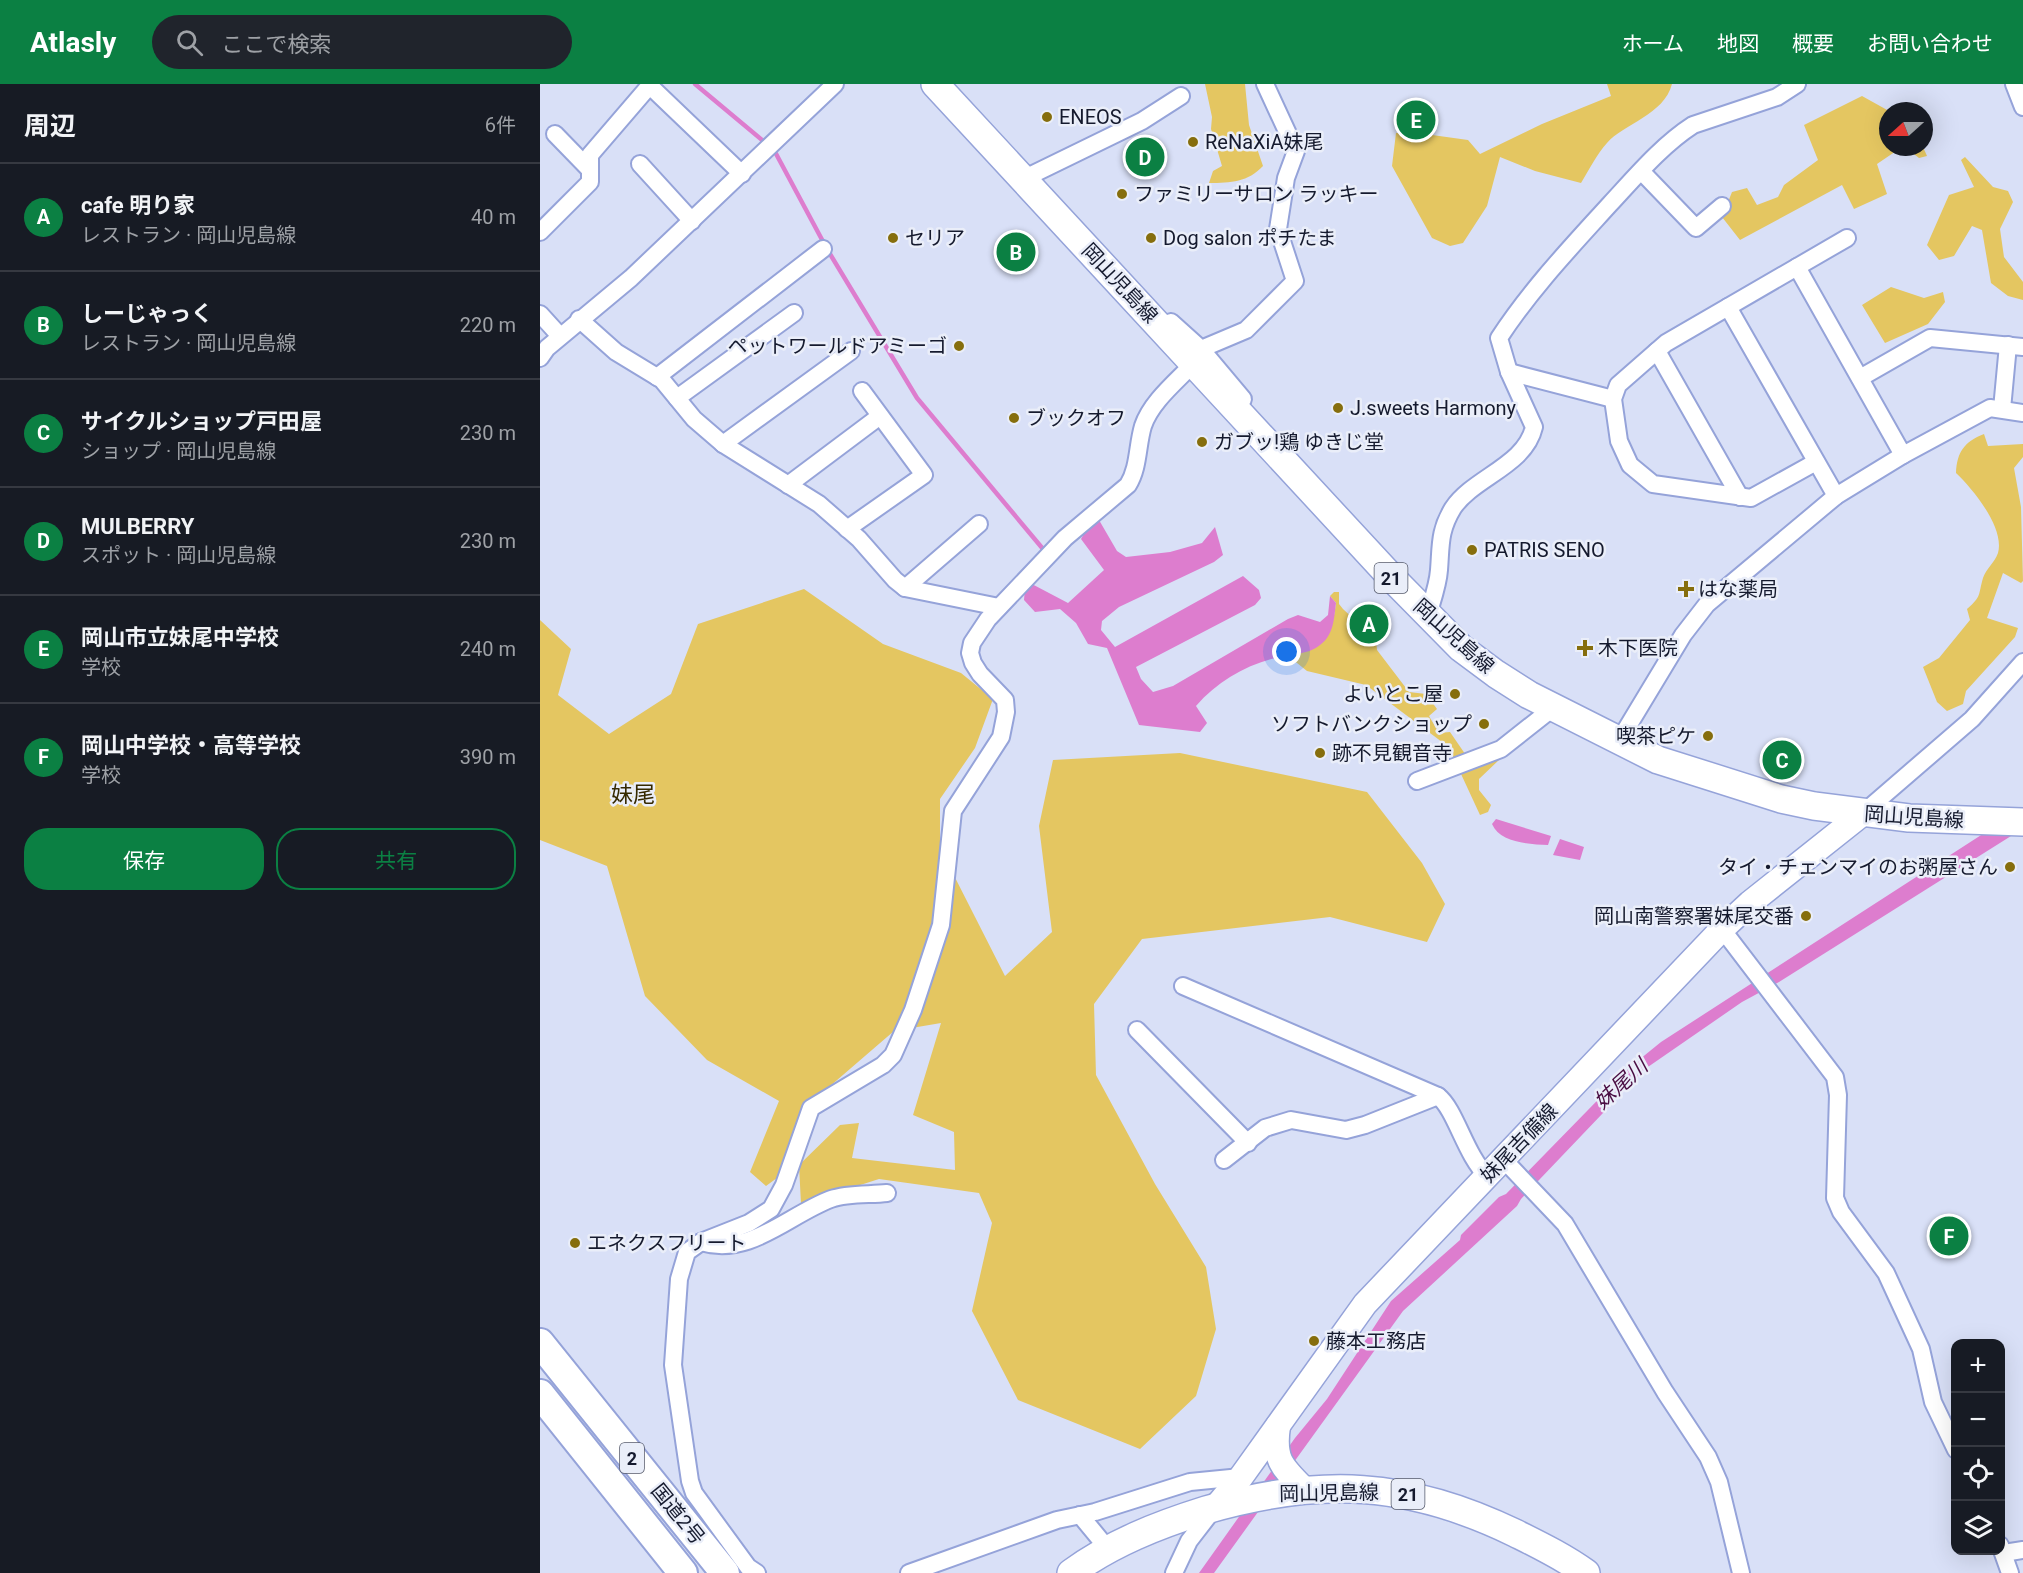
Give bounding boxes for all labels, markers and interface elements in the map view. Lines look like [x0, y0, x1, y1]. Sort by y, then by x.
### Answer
search box [152, 15, 572, 69]
text: Atlasly [30, 26, 116, 59]
icon: search [173, 26, 206, 59]
text: ここで検索 [221, 32, 331, 57]
text: ホーム [1622, 32, 1684, 56]
text: 地図 [1717, 32, 1759, 56]
text: 概要 [1792, 32, 1834, 56]
text: お問い合わせ [1867, 32, 1993, 56]
pin: E [1396, 98, 1436, 142]
north arrow [1879, 102, 1933, 156]
place label: ENEOS [1059, 105, 1122, 129]
marker: ENEOS [1040, 110, 1054, 124]
text: 周辺 [24, 111, 76, 141]
text: 6件 [485, 113, 516, 137]
place label: ReNaXiA妹尾 [1205, 130, 1324, 154]
pin: D [1126, 134, 1164, 180]
marker: ReNaXiA妹尾 [1186, 135, 1200, 149]
place label: ファミリーサロン ラッキー [1134, 182, 1379, 206]
marker: ファミリーサロン ラッキー [1115, 187, 1129, 201]
text: cafe 明り家 [81, 193, 195, 218]
text: A [37, 205, 50, 229]
text: 40 m [471, 205, 516, 229]
text: レストラン · 岡山児島線 [81, 223, 296, 247]
place label: セリア [905, 226, 965, 250]
place label: Dog salon ポチたま [1163, 226, 1337, 250]
pin: B [996, 230, 1036, 274]
marker: セリア [886, 231, 900, 245]
marker: Dog salon ポチたま [1144, 231, 1158, 245]
street label: 岡山児島線 [1077, 238, 1163, 328]
text: しーじゃっく [81, 301, 213, 326]
text: B [37, 313, 50, 337]
text: 220 m [460, 313, 516, 337]
text: レストラン · 岡山児島線 [81, 331, 296, 355]
place label: ペットワールドアミーゴ [727, 334, 947, 358]
marker: ペットワールドアミーゴ [952, 339, 966, 353]
place label: J.sweets Harmony [1350, 396, 1517, 420]
marker: J.sweets Harmony [1331, 401, 1345, 415]
place label: ブックオフ [1026, 406, 1126, 430]
text: サイクルショップ戸田屋 [81, 409, 322, 434]
marker: ブックオフ [1007, 411, 1021, 425]
text: C [37, 421, 50, 445]
text: 230 m [460, 421, 516, 445]
place label: ガブッ!鶏 ゆきじ堂 [1214, 430, 1384, 454]
marker: ガブッ!鶏 ゆきじ堂 [1195, 435, 1209, 449]
text: ショップ · 岡山児島線 [81, 439, 276, 463]
text: MULBERRY [81, 514, 194, 539]
text: D [37, 529, 50, 553]
text: 230 m [460, 529, 516, 553]
place label: PATRIS SENO [1484, 538, 1605, 562]
text: スポット · 岡山児島線 [81, 543, 276, 567]
marker: PATRIS SENO [1465, 543, 1479, 557]
road number: 21 [1374, 563, 1408, 593]
place label: はな薬局 [1698, 577, 1778, 601]
marker: はな薬局 [1679, 582, 1693, 596]
street label: 岡山児島線 [1409, 594, 1499, 678]
pin: A [1350, 602, 1388, 646]
text: 岡山市立妹尾中学校 [81, 625, 279, 650]
place label: 木下医院 [1598, 636, 1678, 660]
text: E [38, 637, 49, 661]
text: 240 m [460, 637, 516, 661]
your location [1272, 637, 1301, 666]
marker: 木下医院 [1576, 639, 1594, 657]
text: 学校 [81, 655, 121, 679]
place label: よいとこ屋 [1343, 682, 1443, 706]
marker: よいとこ屋 [1448, 687, 1462, 701]
place label: ソフトバンクショップ [1271, 712, 1472, 736]
marker: ソフトバンクショップ [1477, 717, 1491, 731]
place label: 喫茶ピケ [1616, 724, 1696, 748]
marker: 喫茶ピケ [1701, 729, 1715, 743]
text: 岡山中学校・高等学校 [81, 733, 301, 758]
pin: C [1762, 738, 1802, 782]
place label: 跡不見観音寺 [1332, 741, 1452, 765]
text: F [38, 745, 49, 769]
text: 390 m [460, 745, 516, 769]
marker: 跡不見観音寺 [1313, 746, 1327, 760]
text: 学校 [81, 763, 121, 787]
district label: 妹尾 [611, 782, 655, 807]
street label: 岡山児島線 [1863, 802, 1965, 832]
button: 保存 [24, 828, 264, 890]
button: 共有 [276, 828, 516, 890]
place label: タイ・チェンマイのお粥屋さん [1718, 855, 1998, 879]
marker: タイ・チェンマイのお粥屋さん [2003, 860, 2017, 874]
place label: 岡山南警察署妹尾交番 [1594, 904, 1794, 928]
marker: 岡山南警察署妹尾交番 [1799, 909, 1813, 923]
water label: 妹尾川 [1590, 1053, 1654, 1114]
street label: 妹尾吉備線 [1476, 1099, 1562, 1187]
pin: F [1930, 1214, 1968, 1258]
place label: エネクスフリート [587, 1231, 746, 1255]
marker: エネクスフリート [568, 1236, 582, 1250]
place label: 藤本工務店 [1326, 1329, 1426, 1353]
marker: 藤本工務店 [1307, 1334, 1321, 1348]
map controls [1951, 1339, 2005, 1555]
button: + [1951, 1339, 2005, 1393]
button: − [1951, 1393, 2005, 1447]
road number: 2 [620, 1443, 644, 1473]
button: locate [1951, 1447, 2005, 1501]
street label: 国道2号 [646, 1479, 710, 1549]
road number: 21 [1392, 1479, 1424, 1509]
street label: 岡山児島線 [1279, 1480, 1379, 1506]
button: layers [1951, 1501, 2005, 1555]

